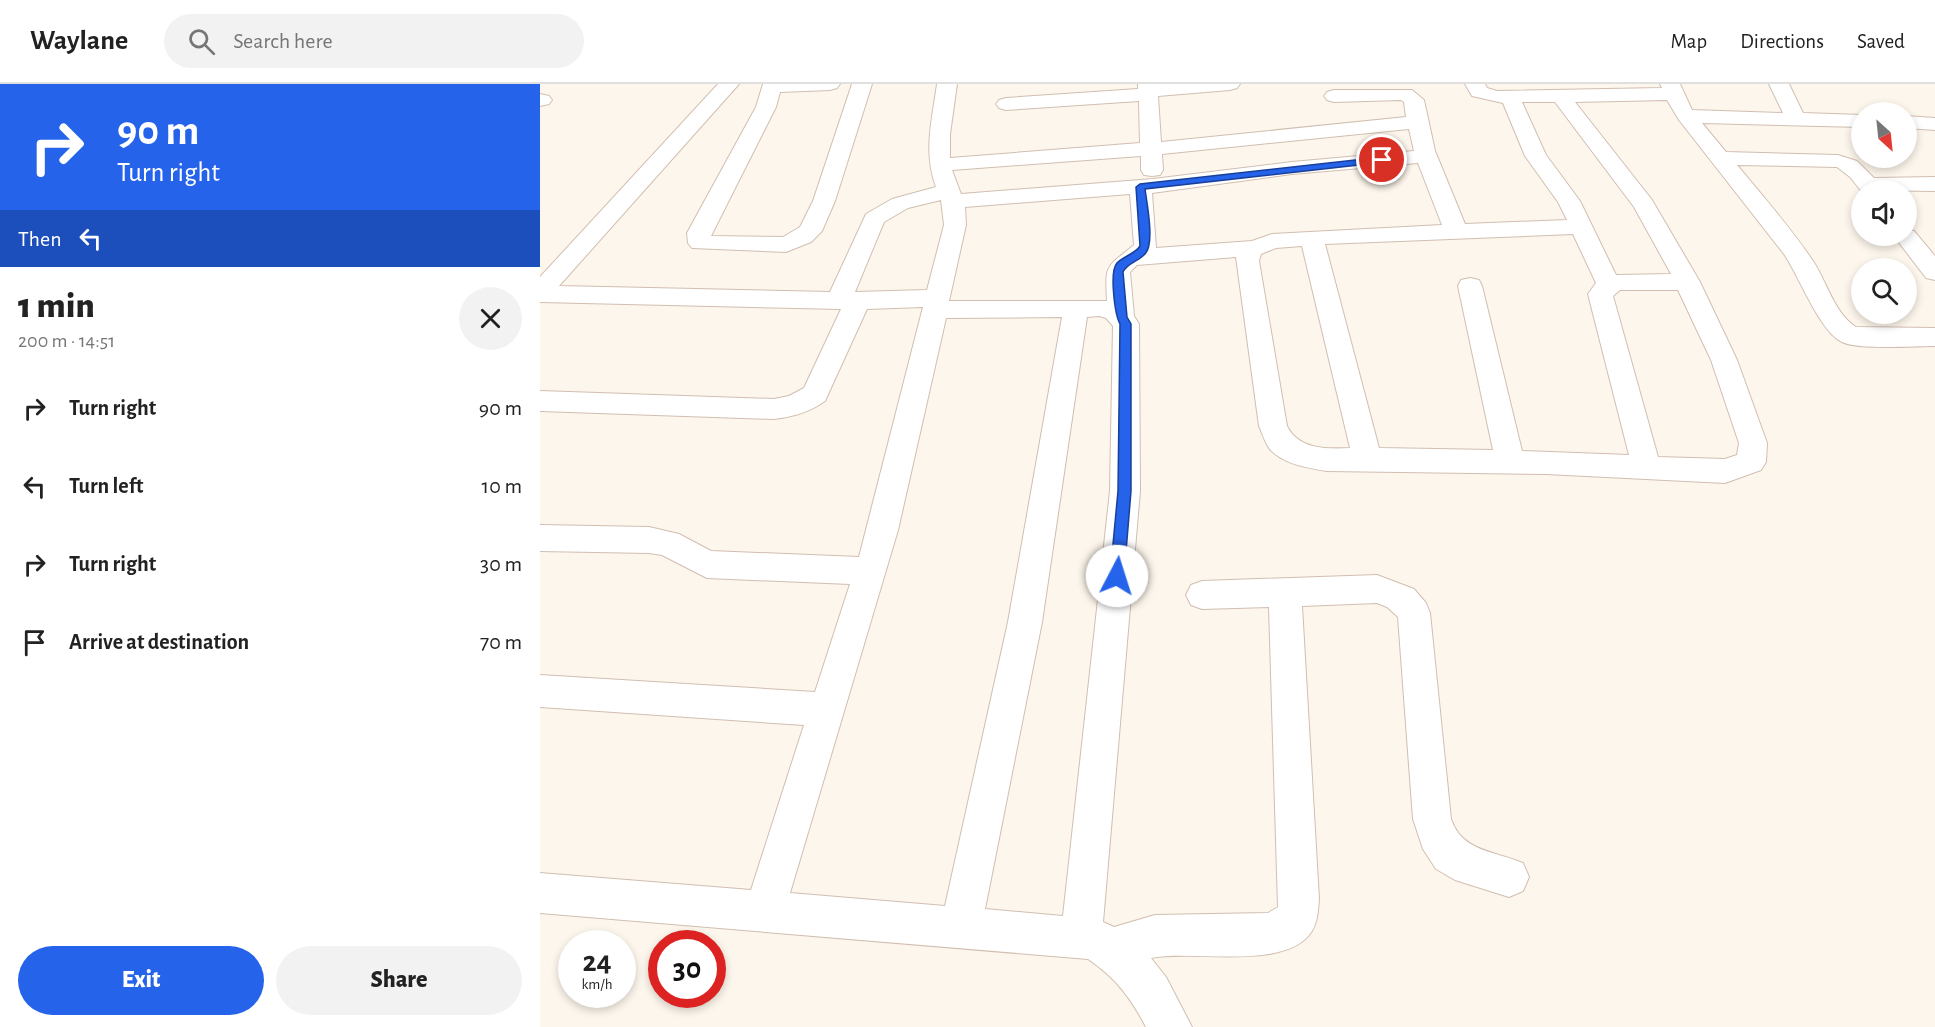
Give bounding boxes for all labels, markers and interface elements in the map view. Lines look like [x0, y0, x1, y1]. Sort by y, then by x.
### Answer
search box [164, 14, 584, 68]
icon: search [185, 25, 218, 58]
text: Waylane [30, 27, 128, 55]
text: Search here [233, 30, 333, 52]
text: Map [1671, 31, 1707, 52]
text: Directions [1740, 31, 1824, 52]
text: Saved [1857, 31, 1905, 52]
north arrow [1851, 102, 1917, 168]
map controls [1851, 102, 1917, 324]
icon: right [18, 108, 96, 186]
text: 90 m [117, 110, 199, 152]
pin [1356, 134, 1407, 185]
icon: arrive [1365, 143, 1398, 176]
text: Turn right [117, 159, 220, 186]
button: sound [1851, 180, 1917, 246]
icon: left [74, 222, 107, 255]
text: Then [18, 228, 62, 250]
button: search [1851, 258, 1917, 324]
button: close [459, 287, 522, 350]
text: 1 min [18, 288, 95, 324]
text: 200 m · 14:51 [18, 331, 115, 351]
icon: right [18, 392, 51, 425]
text: Turn right [69, 397, 156, 419]
text: 90 m [479, 397, 522, 419]
icon: left [18, 470, 51, 503]
text: Turn left [69, 475, 143, 497]
text: 10 m [482, 475, 522, 497]
position arrow [1085, 544, 1149, 608]
icon: right [18, 548, 51, 581]
text: Turn right [69, 553, 156, 575]
text: 30 m [480, 553, 522, 575]
icon: arrive [18, 626, 51, 659]
text: Arrive at destination [69, 631, 249, 653]
text: 70 m [480, 631, 522, 653]
speed limit sign: 30 [648, 930, 726, 1008]
button: Exit [18, 946, 264, 1015]
button: Share [276, 946, 522, 1015]
text: 24 [582, 947, 612, 977]
text: km/h [582, 977, 612, 992]

